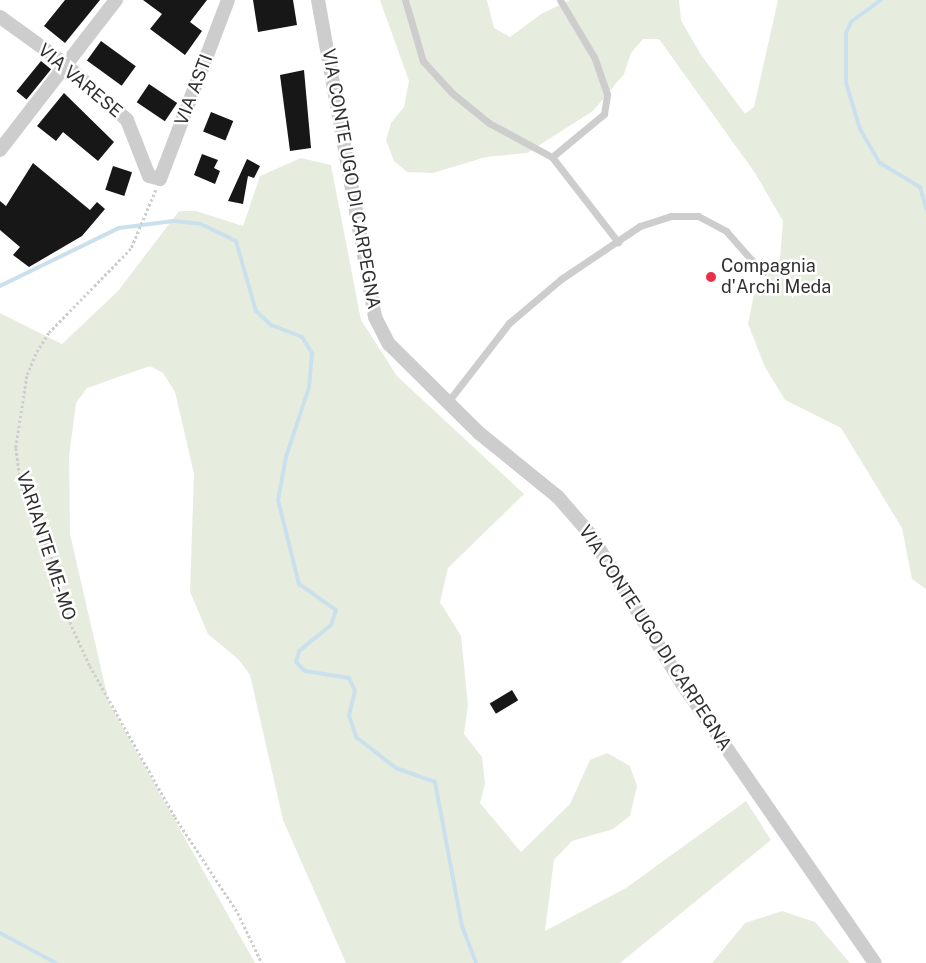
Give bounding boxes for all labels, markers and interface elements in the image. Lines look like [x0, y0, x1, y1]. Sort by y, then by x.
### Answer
street label: VIA VARESE [33, 39, 127, 123]
street label: VIA CONTE UGO DI CARPEGNA [317, 47, 385, 311]
street label: VIA ASTI [171, 51, 217, 129]
place label: Compagnia d'Archi Meda [721, 256, 831, 298]
marker: Compagnia d'Archi Meda [705, 271, 717, 283]
street label: VARIANTE ME-MO [12, 469, 80, 623]
street label: VIA CONTE UGO DI CARPEGNA [574, 521, 736, 755]

